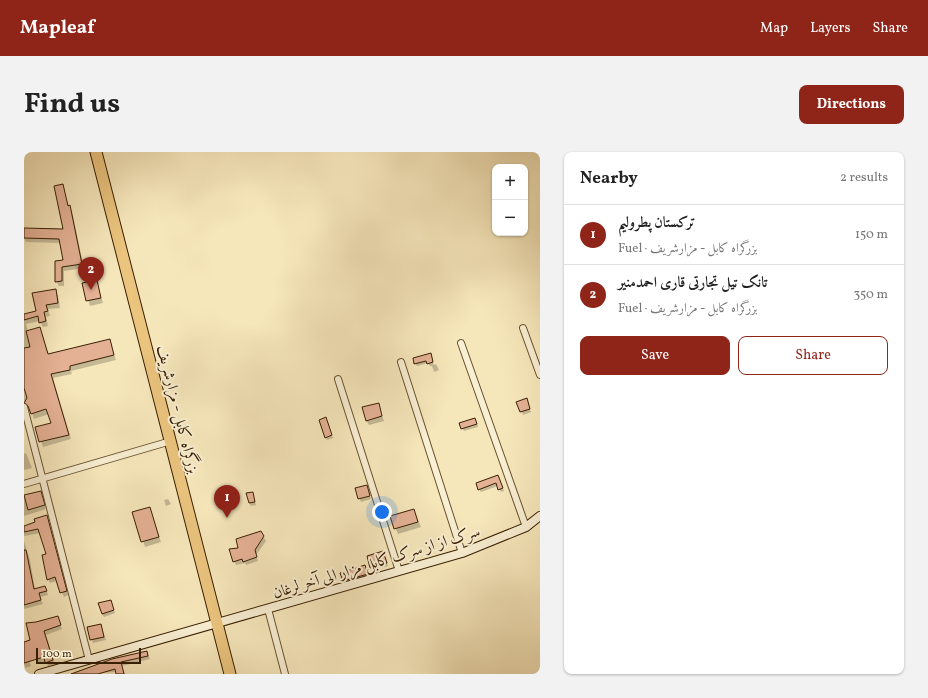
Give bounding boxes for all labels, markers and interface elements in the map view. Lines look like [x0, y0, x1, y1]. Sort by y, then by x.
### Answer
text: Mapleaf [20, 15, 95, 41]
text: Map [760, 19, 788, 38]
text: Layers [810, 19, 850, 38]
text: Share [872, 19, 908, 38]
text: Find us [24, 85, 120, 124]
button: Directions [799, 85, 904, 124]
map controls [492, 164, 528, 236]
button: + [492, 164, 528, 200]
text: Nearby [580, 167, 638, 190]
text: 2 results [840, 169, 888, 187]
button: − [492, 200, 528, 236]
text: ترکستان پطرولیم [618, 213, 695, 234]
text: 1 [590, 226, 596, 244]
text: 150 m [855, 226, 888, 244]
text: Fuel · بزرگراه کابل - مزارشریف [618, 240, 757, 258]
pin: 2 [78, 257, 104, 290]
text: تانک تیل تجارتی قاری احمدمنیر [618, 273, 767, 294]
text: 2 [590, 286, 596, 304]
text: 350 m [853, 286, 888, 304]
text: Fuel · بزرگراه کابل - مزارشریف [618, 300, 757, 318]
button: Save [580, 336, 730, 375]
button: Share [738, 336, 888, 375]
street label: بزرگراه کابل - مزارشریف [150, 343, 205, 476]
pin: 1 [214, 485, 240, 518]
your location [372, 502, 392, 522]
street label: سرک از از سرک کابل مزار الی آخر لرغان [270, 521, 483, 605]
scale bar [36, 646, 141, 665]
text: 100 m [42, 647, 72, 662]

